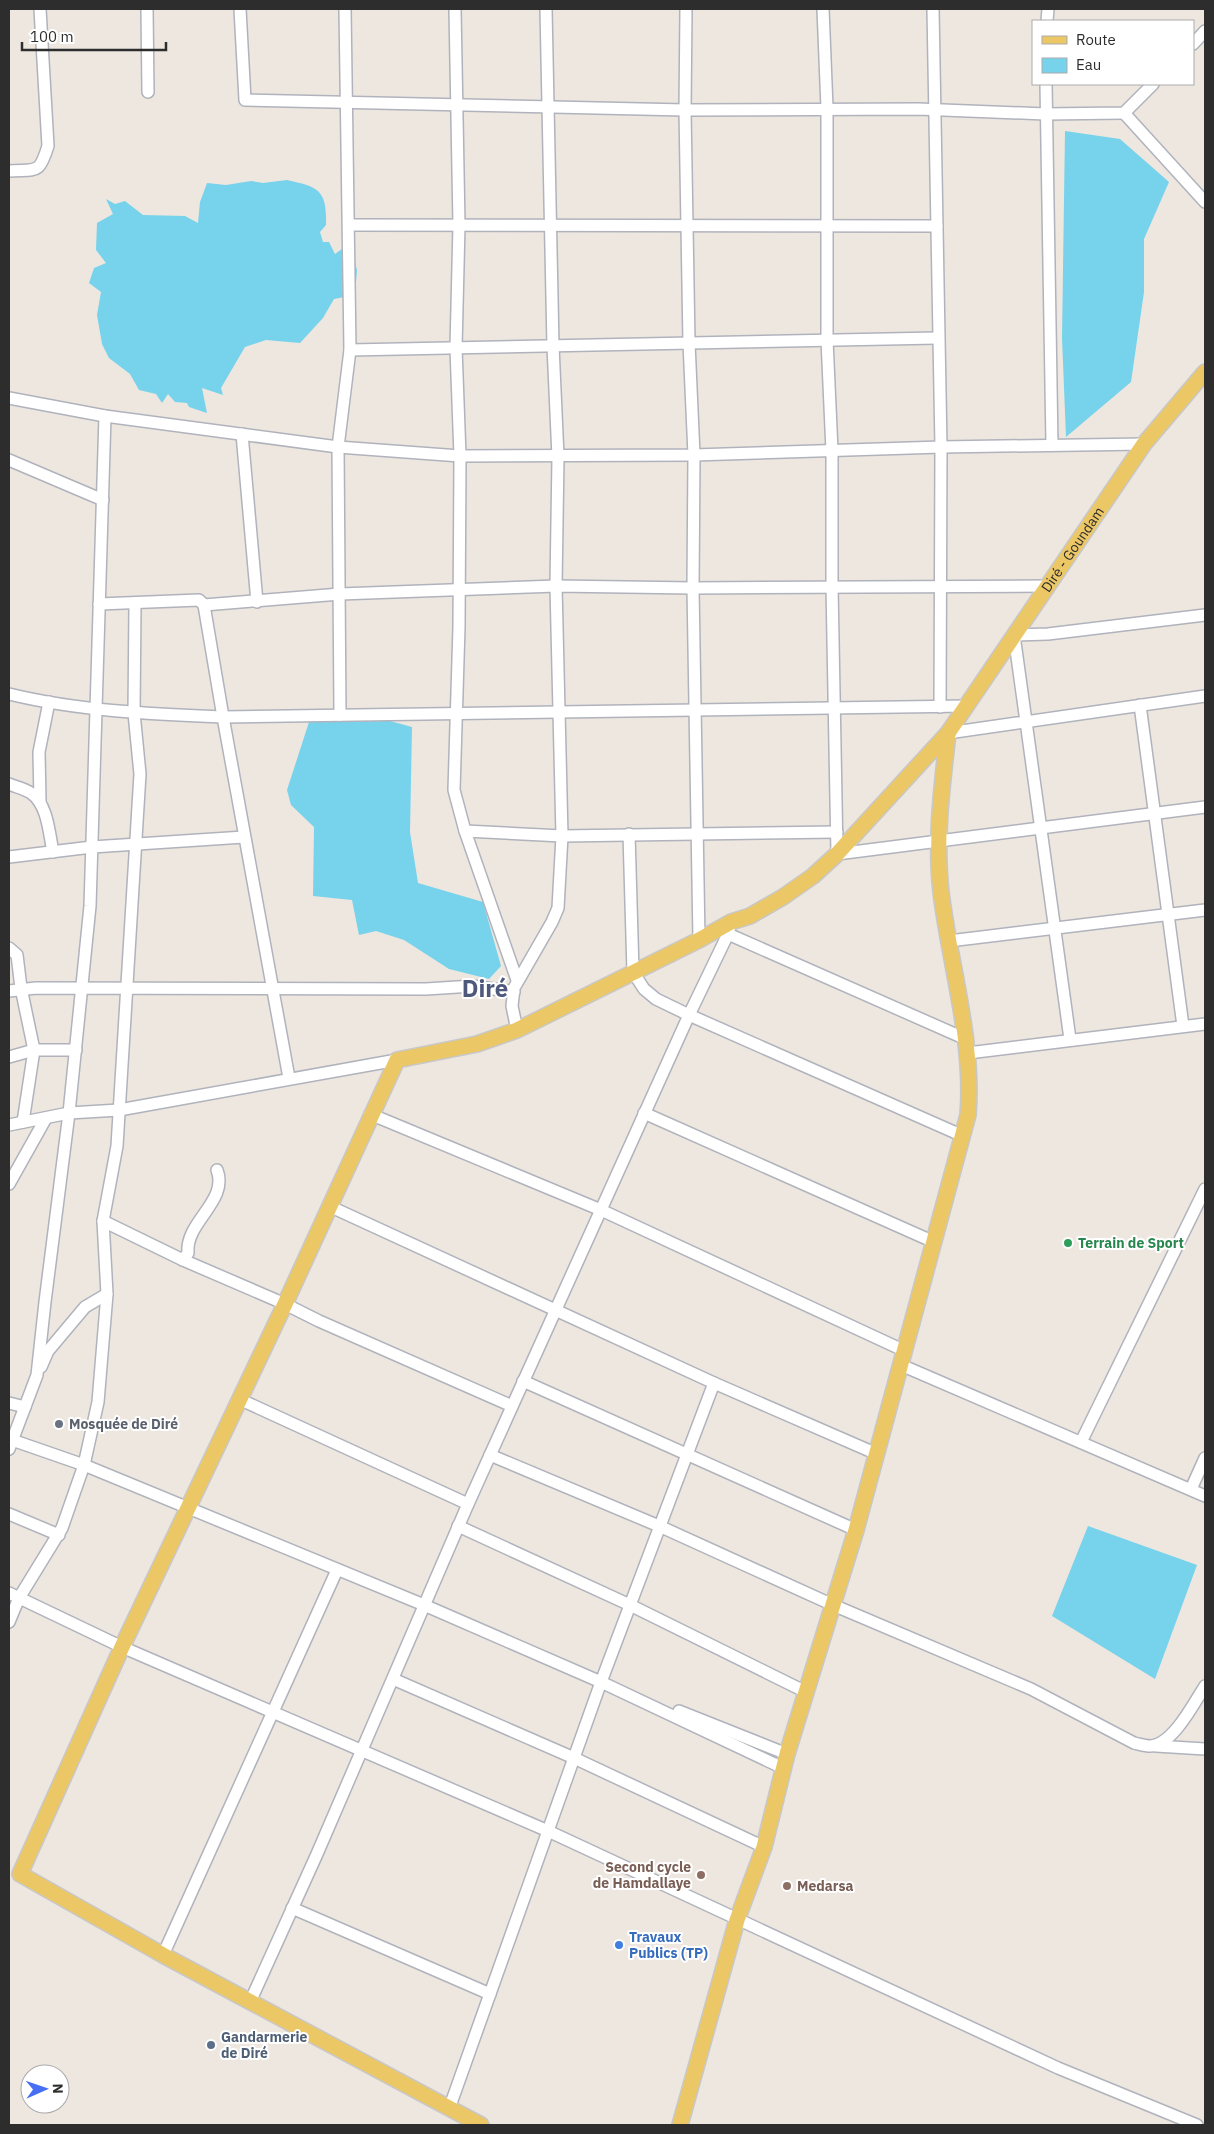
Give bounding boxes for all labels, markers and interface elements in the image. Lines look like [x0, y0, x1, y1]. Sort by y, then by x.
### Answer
scale bar [22, 20, 166, 52]
legend [1032, 20, 1194, 85]
text: 100 m [30, 27, 74, 46]
text: Route [1076, 30, 1116, 49]
text: Eau [1076, 55, 1101, 74]
street label: Diré - Goundam [1037, 503, 1108, 595]
district label: Diré [462, 972, 508, 1004]
place label: Terrain de Sport [1078, 1234, 1184, 1252]
marker: Terrain de Sport [1062, 1237, 1074, 1249]
place label: Mosquée de Diré [69, 1415, 178, 1433]
marker: Mosquée de Diré [53, 1418, 65, 1430]
place label: Second cycle de Hamdallaye [593, 1858, 691, 1892]
marker: Second cycle de Hamdallaye [695, 1869, 707, 1881]
place label: Medarsa [797, 1877, 854, 1895]
marker: Medarsa [781, 1880, 793, 1892]
place label: Travaux Publics (TP) [629, 1928, 708, 1962]
marker: Travaux Publics (TP) [613, 1939, 625, 1951]
place label: Gandarmerie de Diré [221, 2028, 308, 2062]
marker: Gandarmerie de Diré [205, 2039, 217, 2051]
north arrow [20, 2064, 70, 2114]
text: N [49, 2083, 67, 2094]

